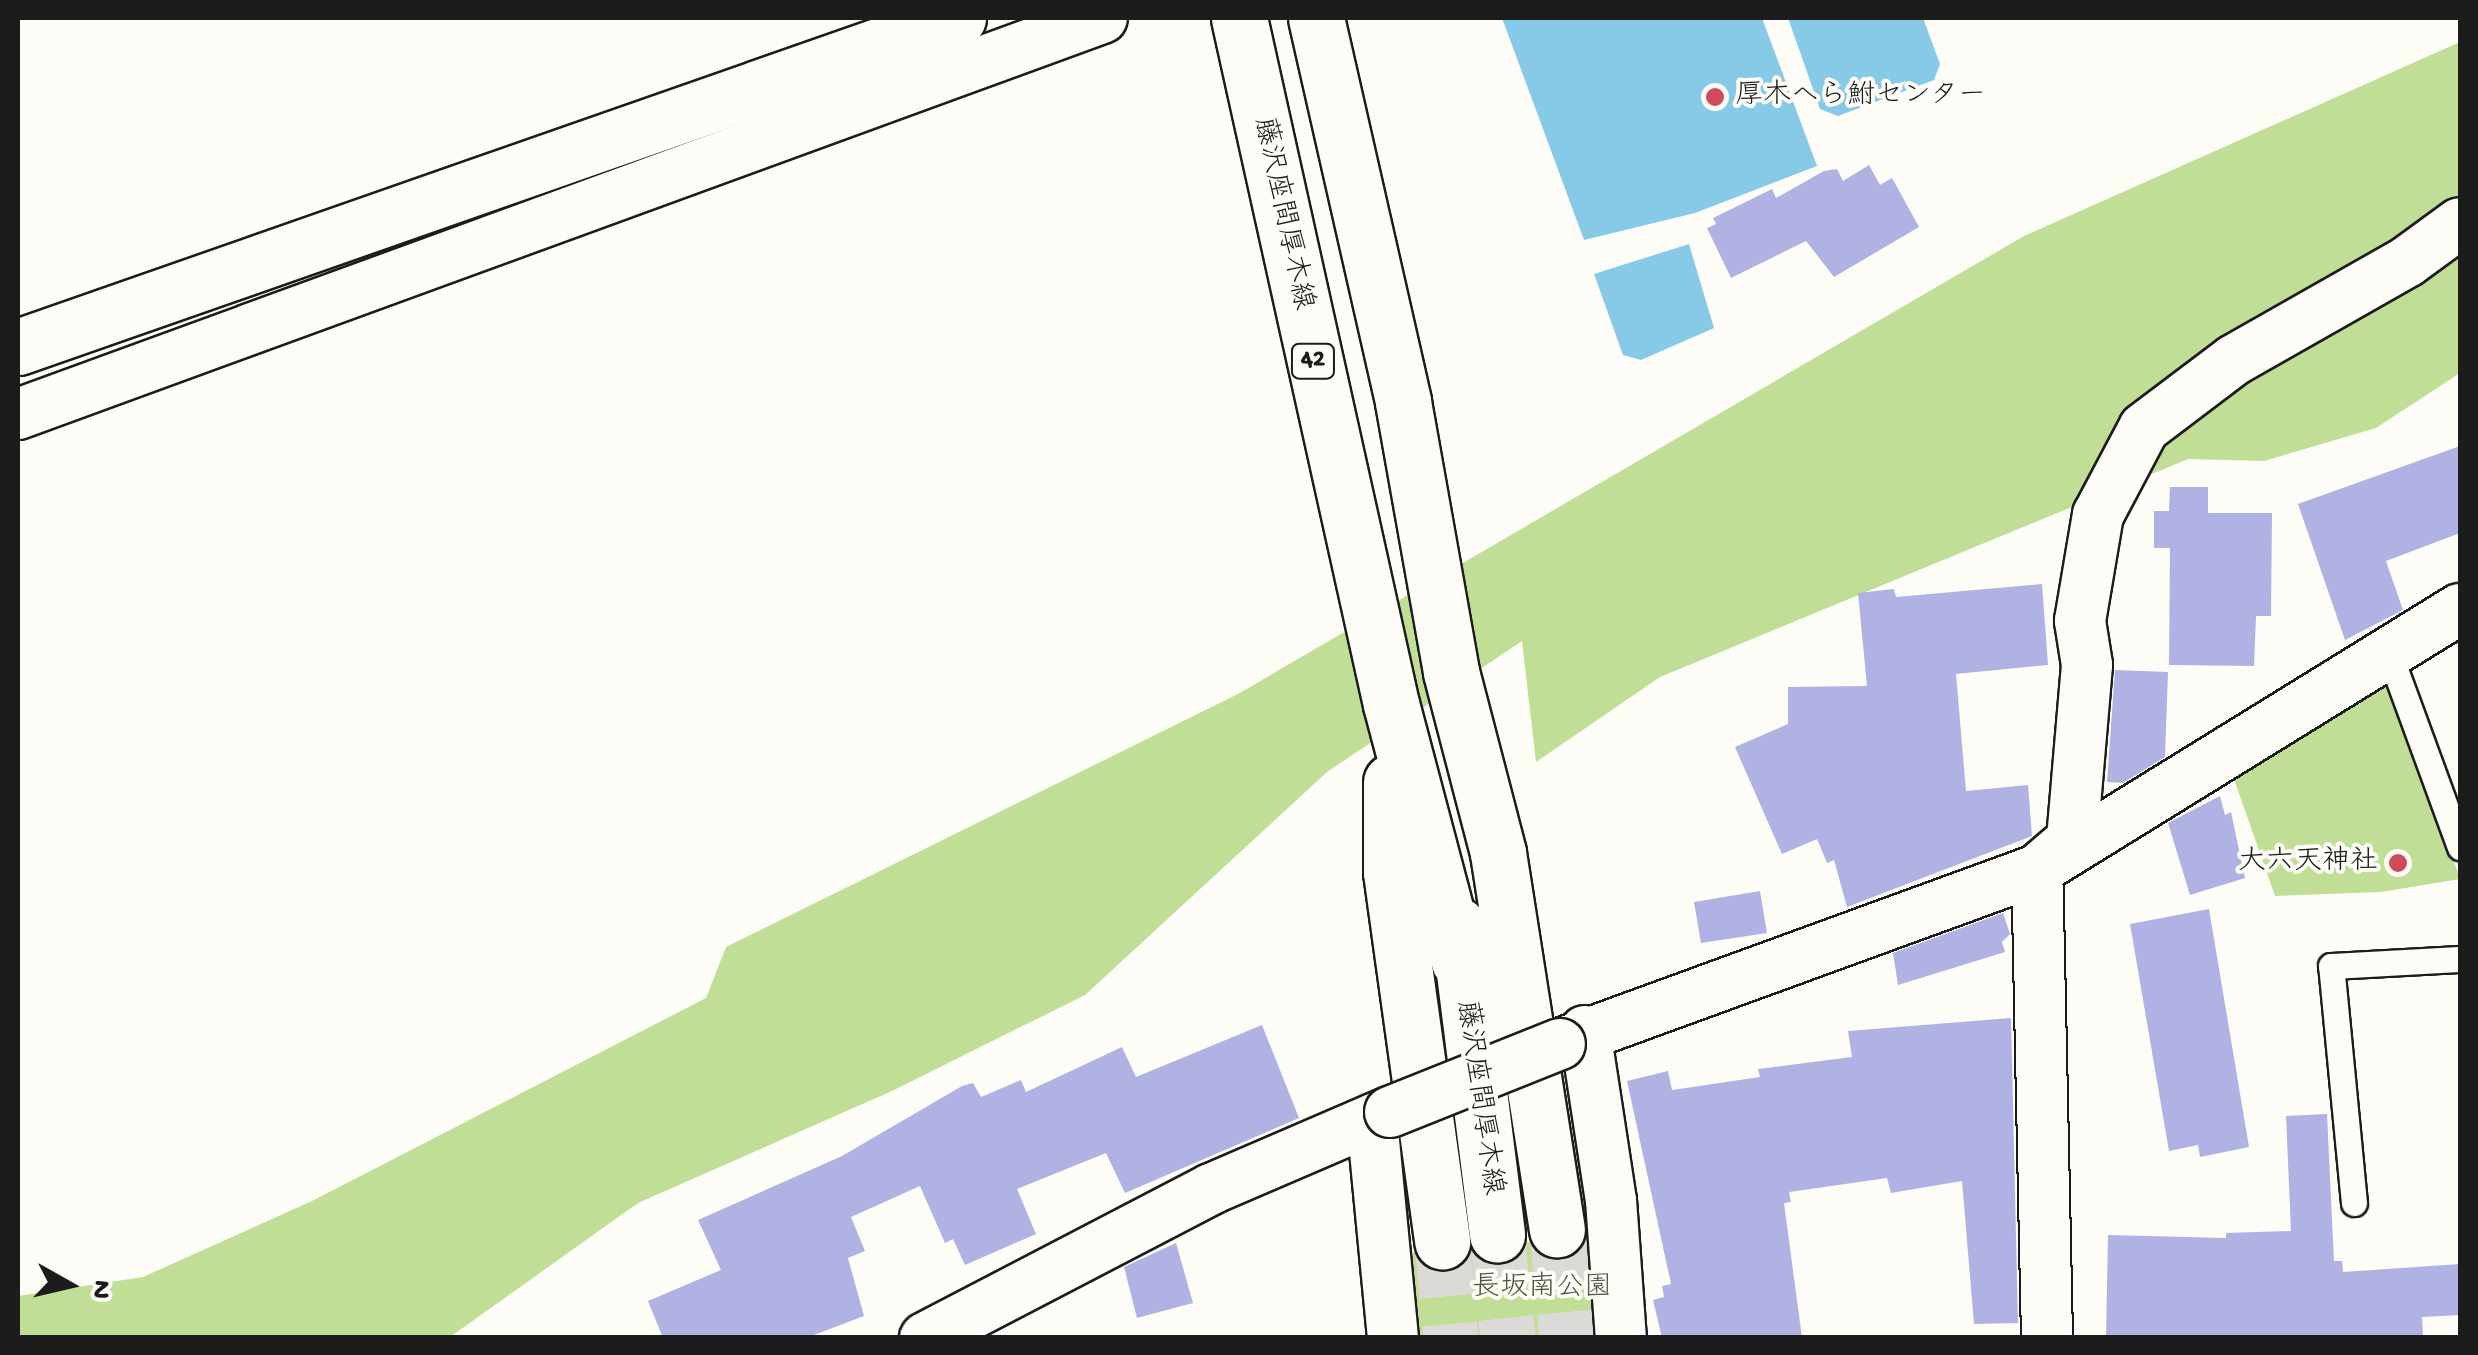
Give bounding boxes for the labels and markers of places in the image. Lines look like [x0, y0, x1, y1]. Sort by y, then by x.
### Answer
place label: 厚木へら鮒センター [1735, 80, 1987, 114]
marker: 厚木へら鮒センター [1704, 86, 1726, 108]
place label: 大六天神社 [2238, 846, 2378, 880]
marker: 大六天神社 [2387, 852, 2409, 874]

